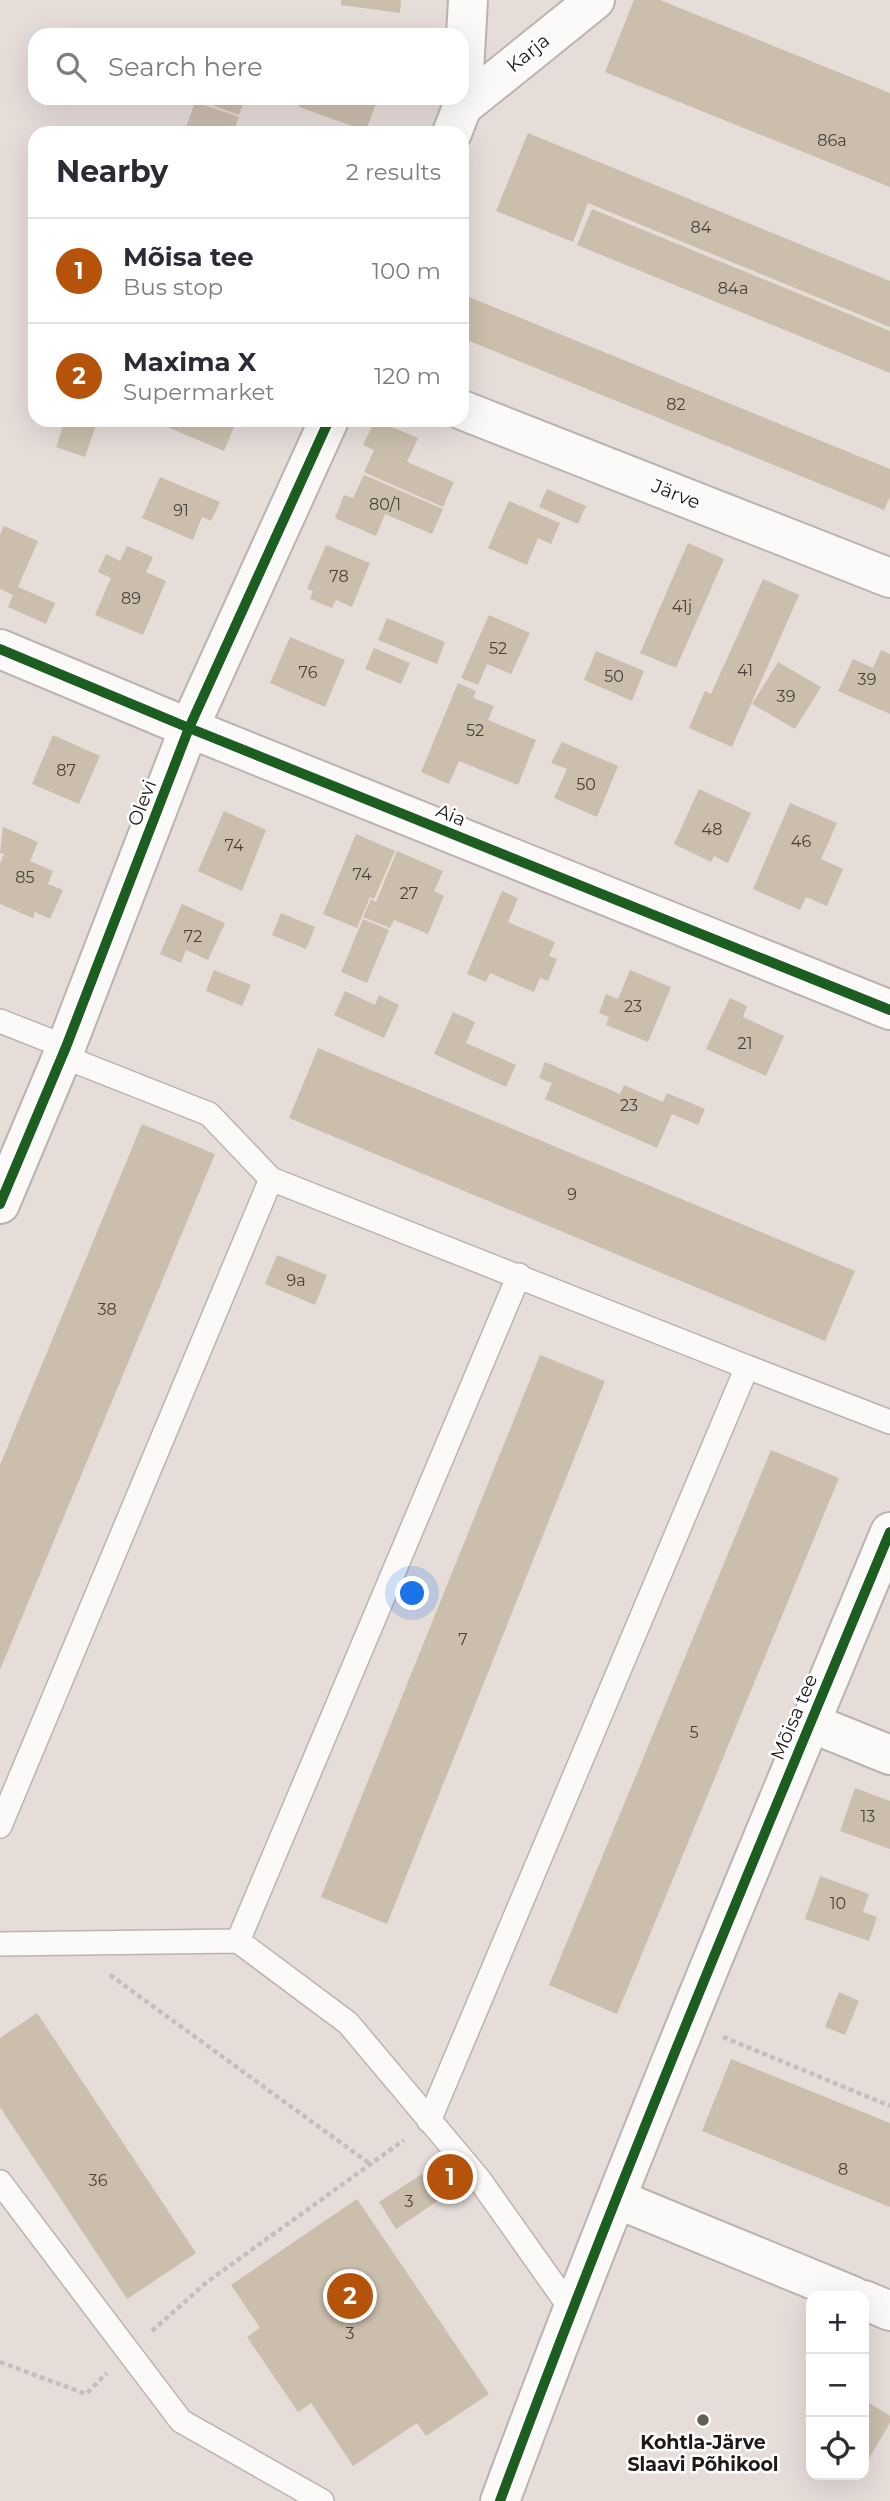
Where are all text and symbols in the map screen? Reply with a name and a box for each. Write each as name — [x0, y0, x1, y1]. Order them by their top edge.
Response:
search box — [28, 28, 469, 105]
street label: Karja — [502, 29, 554, 77]
icon: search — [52, 48, 90, 86]
text: Search here — [108, 51, 263, 83]
house number: 86a — [817, 131, 847, 150]
text: Nearby — [56, 153, 168, 190]
text: 2 results — [346, 158, 441, 186]
house number: 84 — [691, 218, 712, 237]
text: Mõisa tee — [123, 241, 254, 273]
text: 1 — [74, 257, 84, 285]
text: 100 m — [372, 257, 441, 285]
text: Bus stop — [123, 273, 223, 301]
house number: 84a — [718, 279, 748, 298]
text: Maxima X — [123, 346, 256, 378]
text: 2 — [72, 362, 86, 390]
text: 120 m — [374, 362, 441, 390]
text: Supermarket — [123, 378, 275, 406]
house number: 82 — [666, 395, 686, 414]
street label: Järve — [648, 474, 704, 514]
house number: 80/1 — [369, 495, 401, 514]
house number: 91 — [173, 501, 189, 520]
house number: 78 — [329, 567, 349, 586]
house number: 89 — [121, 589, 141, 608]
house number: 41j — [672, 597, 692, 616]
house number: 52 — [489, 639, 507, 658]
house number: 41 — [737, 661, 753, 680]
house number: 76 — [299, 663, 318, 682]
house number: 50 — [604, 667, 624, 686]
house number: 39 — [858, 670, 876, 689]
house number: 39 — [777, 687, 795, 706]
house number: 52 — [466, 721, 484, 740]
house number: 87 — [56, 761, 76, 780]
house number: 50 — [576, 775, 596, 794]
street label: Olevi — [123, 777, 161, 829]
street label: Aia — [433, 799, 469, 831]
house number: 48 — [702, 820, 722, 839]
house number: 46 — [791, 832, 811, 851]
house number: 74 — [225, 836, 244, 855]
house number: 74 — [353, 865, 372, 884]
house number: 85 — [15, 868, 35, 887]
house number: 27 — [400, 884, 418, 903]
house number: 72 — [184, 927, 202, 946]
house number: 23 — [624, 997, 642, 1016]
house number: 21 — [738, 1034, 752, 1053]
house number: 23 — [620, 1096, 638, 1115]
house number: 9 — [567, 1185, 577, 1204]
house number: 9a — [286, 1271, 306, 1290]
house number: 38 — [97, 1300, 117, 1319]
your location — [395, 1576, 429, 1610]
house number: 7 — [458, 1630, 468, 1649]
street label: Mõisa tee — [766, 1671, 822, 1763]
house number: 5 — [689, 1723, 699, 1742]
house number: 13 — [861, 1807, 875, 1826]
house number: 10 — [830, 1894, 846, 1913]
pin: 1 — [427, 2151, 473, 2203]
house number: 8 — [838, 2160, 848, 2179]
house number: 36 — [89, 2171, 108, 2190]
house number: 3 — [404, 2192, 414, 2211]
pin: 2 — [327, 2270, 373, 2322]
map controls — [806, 2291, 869, 2480]
button: + — [806, 2291, 869, 2354]
house number: 3 — [345, 2324, 355, 2343]
button: − — [806, 2354, 869, 2417]
marker: Kohtla-Järve Slaavi Põhikool — [695, 2412, 711, 2428]
button: locate — [806, 2417, 869, 2480]
place label: Kohtla-Järve Slaavi Põhikool — [627, 2431, 779, 2476]

